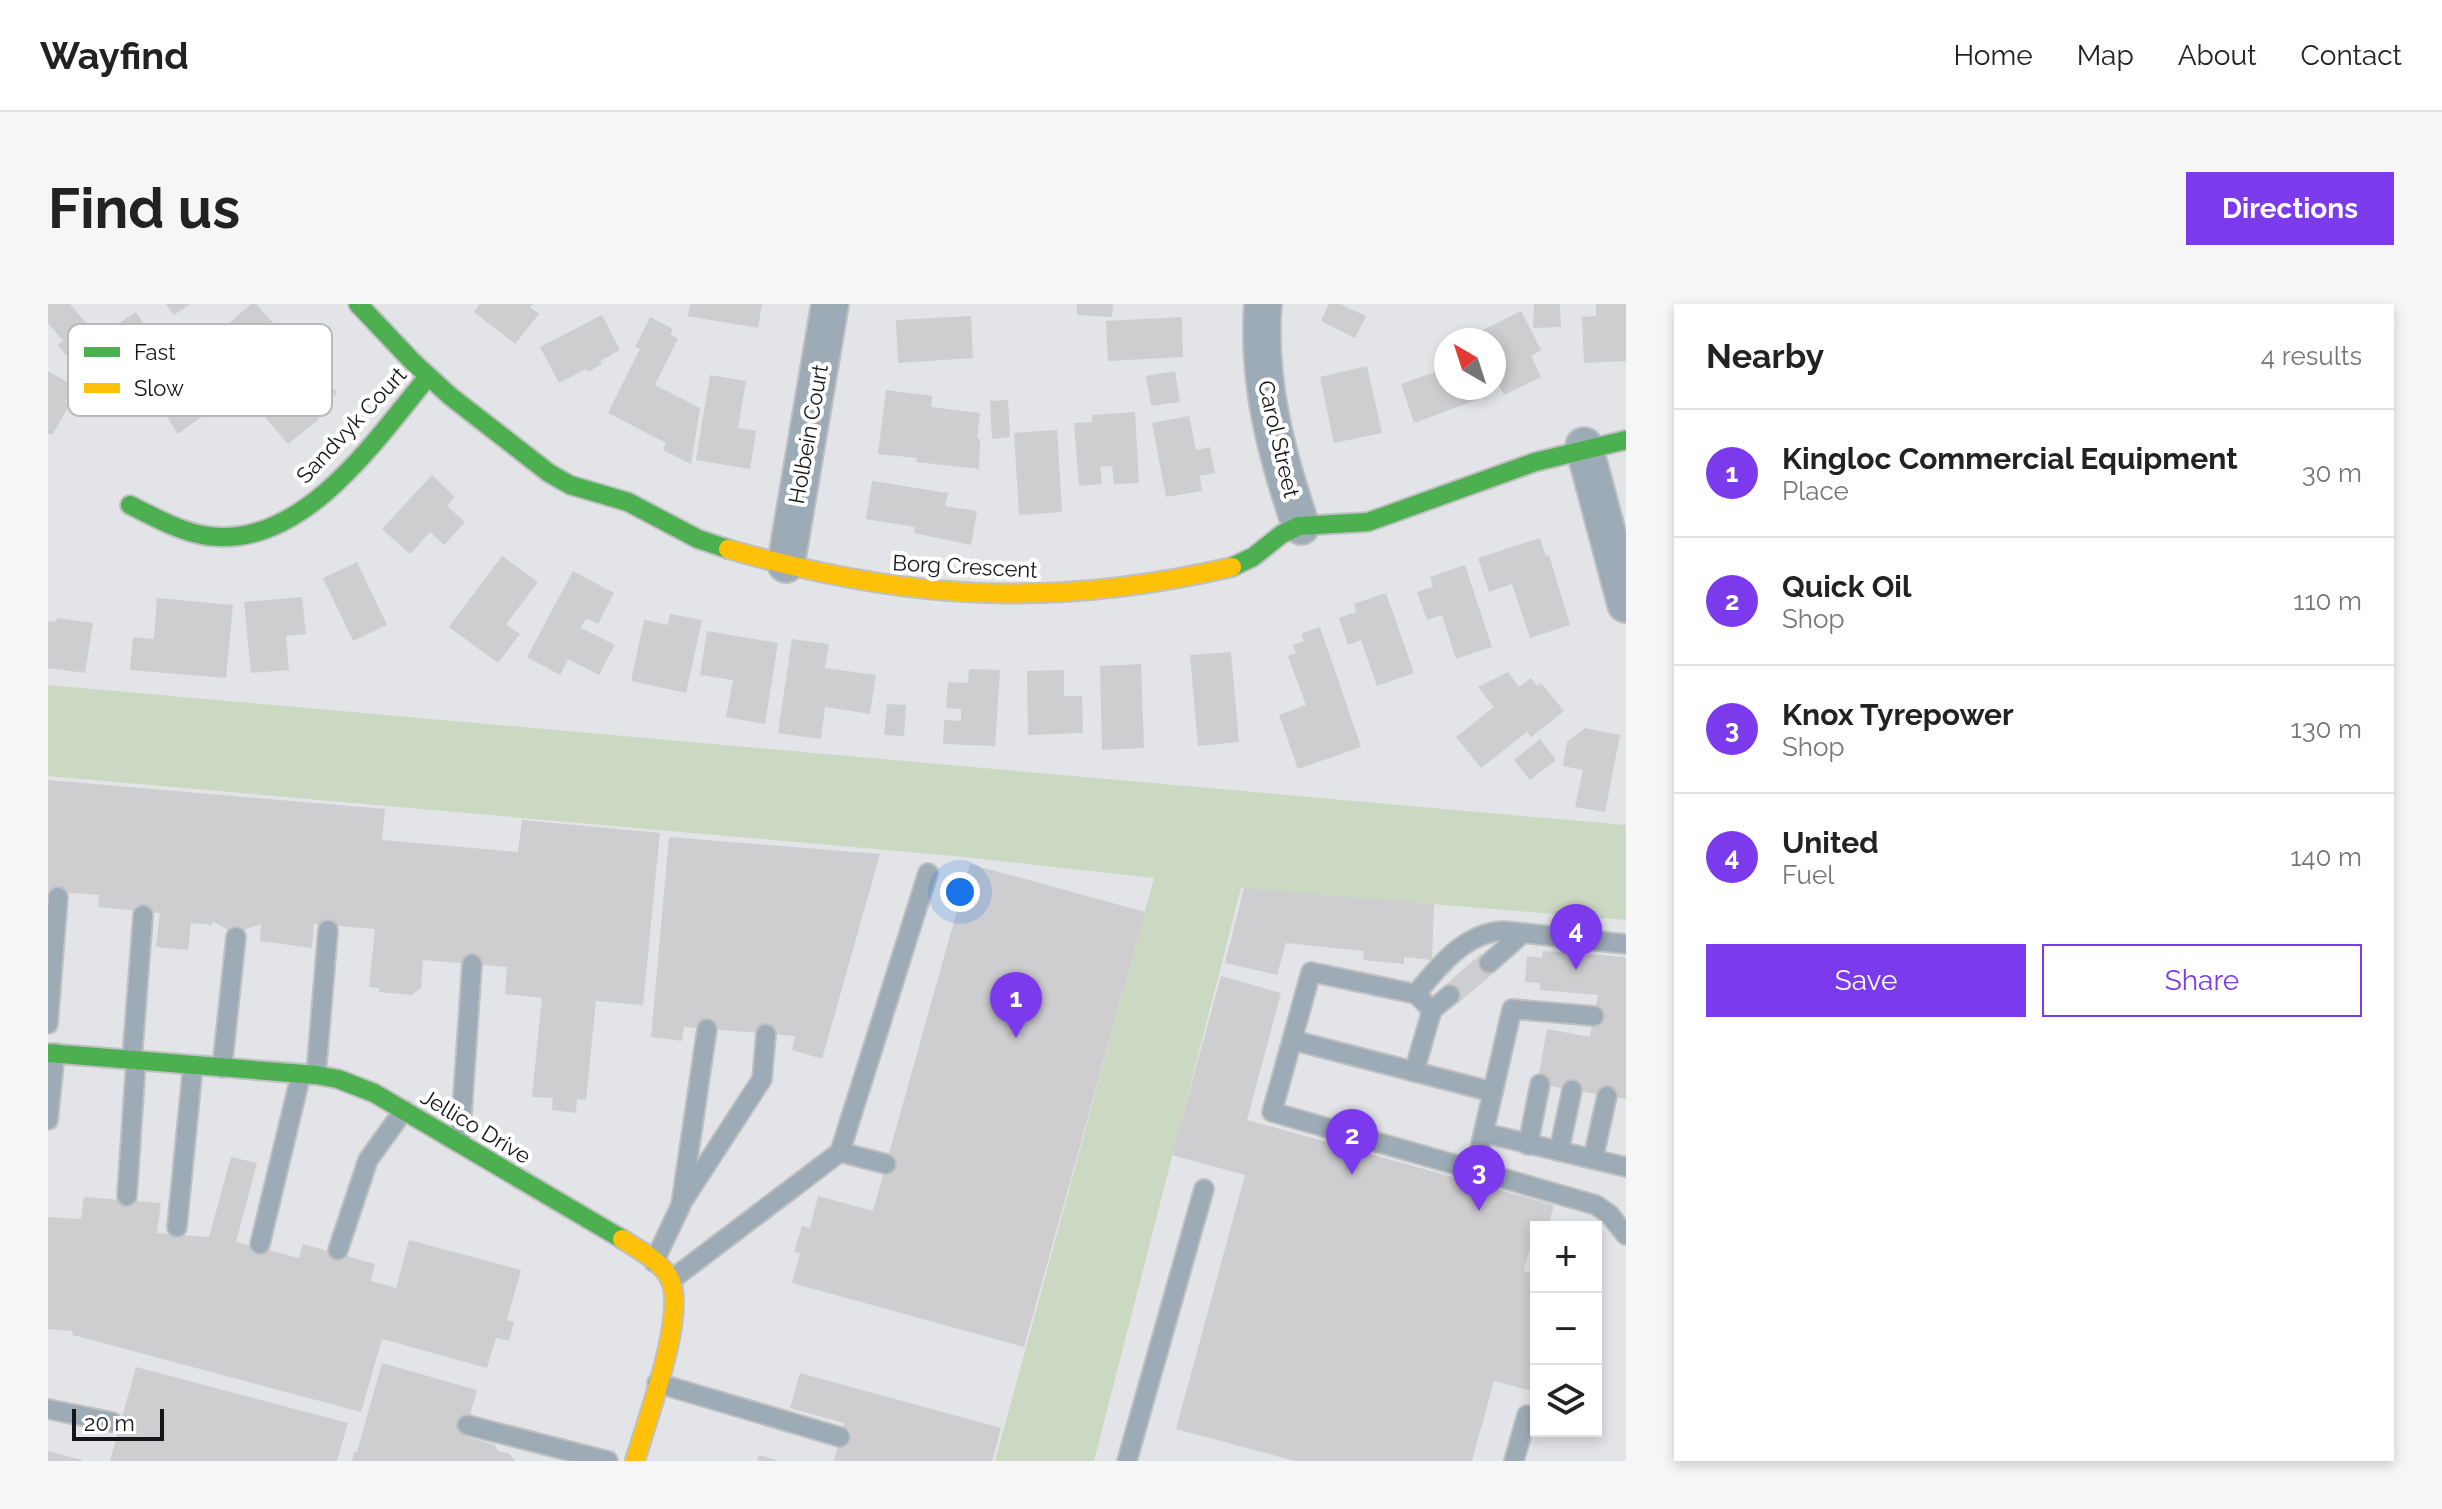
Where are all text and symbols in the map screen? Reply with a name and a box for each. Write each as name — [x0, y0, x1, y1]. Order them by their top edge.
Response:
text: Wayfind — [40, 33, 189, 78]
text: Home — [1953, 39, 2033, 72]
text: Map — [2077, 39, 2134, 72]
text: About — [2178, 39, 2257, 72]
text: Contact — [2301, 39, 2402, 72]
button: Directions — [2186, 172, 2394, 245]
text: Find us — [48, 175, 240, 241]
legend — [68, 324, 332, 416]
north arrow — [1434, 328, 1506, 400]
text: Nearby — [1706, 336, 1824, 376]
text: Fast — [134, 339, 176, 365]
text: 4 results — [2261, 341, 2362, 371]
street label: Sandvyk Court — [291, 361, 412, 488]
street label: Holbein Court — [783, 362, 833, 506]
text: Slow — [134, 375, 184, 401]
street label: Carol Street — [1253, 378, 1305, 501]
text: Kingloc Commercial Equipment — [1782, 441, 2238, 476]
text: 1 — [1726, 458, 1738, 488]
text: 30 m — [2302, 458, 2362, 488]
text: Place — [1782, 476, 1849, 506]
street label: Borg Crescent — [892, 549, 1039, 583]
text: Quick Oil — [1782, 569, 1911, 604]
text: 2 — [1725, 586, 1739, 616]
text: 110 m — [2293, 586, 2362, 616]
text: Shop — [1782, 604, 1844, 634]
text: Knox Tyrepower — [1782, 697, 2014, 732]
text: 3 — [1725, 714, 1739, 744]
text: 130 m — [2291, 714, 2362, 744]
text: Shop — [1782, 732, 1844, 762]
text: United — [1782, 825, 1879, 860]
text: 4 — [1725, 842, 1739, 872]
text: 140 m — [2290, 842, 2362, 872]
text: Fuel — [1782, 860, 1834, 890]
your location — [940, 872, 980, 912]
pin: 4 — [1550, 904, 1602, 970]
button: Save — [1706, 944, 2026, 1017]
button: Share — [2042, 944, 2362, 1017]
pin: 1 — [990, 972, 1042, 1038]
street label: Jellico Drive — [416, 1083, 536, 1169]
pin: 2 — [1326, 1109, 1378, 1175]
pin: 3 — [1453, 1145, 1505, 1211]
map controls — [1530, 1221, 1602, 1437]
button: + — [1530, 1221, 1602, 1293]
button: − — [1530, 1293, 1602, 1365]
button: layers — [1530, 1365, 1602, 1437]
scale bar — [72, 1405, 164, 1441]
text: 20 m — [84, 1410, 135, 1436]

